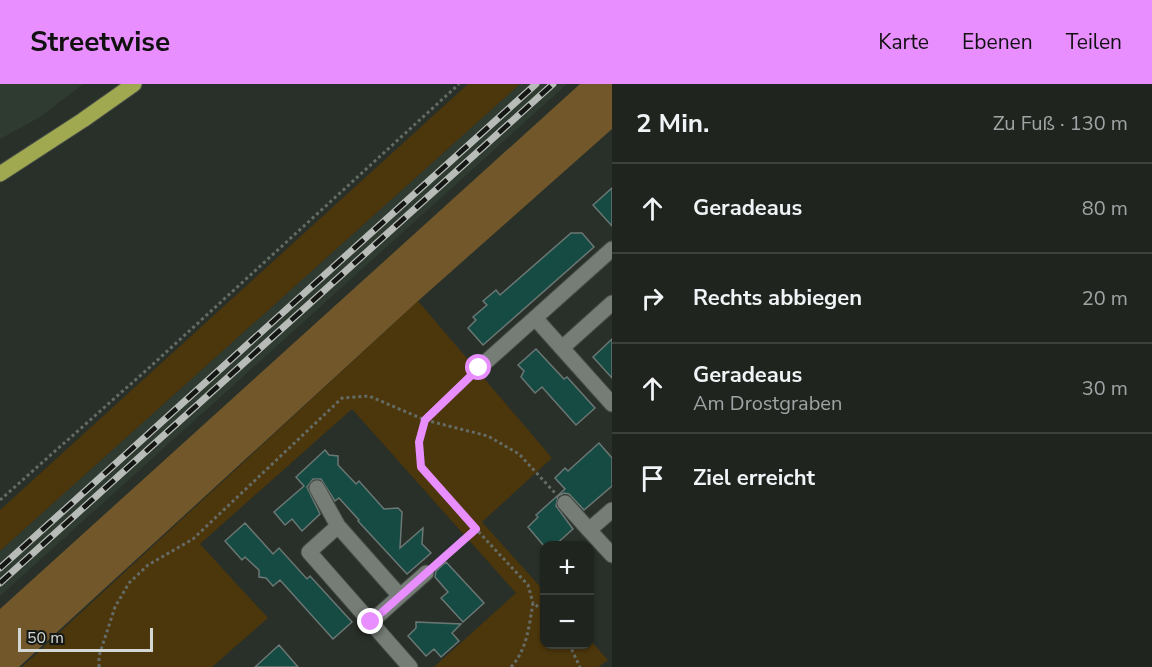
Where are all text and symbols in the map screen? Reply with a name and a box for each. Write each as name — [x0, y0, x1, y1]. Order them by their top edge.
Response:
text: Streetwise — [30, 23, 170, 61]
text: Karte — [878, 28, 929, 56]
text: Ebenen — [962, 28, 1033, 56]
text: Teilen — [1066, 28, 1122, 56]
text: 2 Min. — [636, 106, 709, 141]
text: Zu Fuß · 130 m — [993, 110, 1128, 137]
icon: ahead — [636, 192, 669, 225]
text: Geradeaus — [693, 193, 802, 223]
text: 80 m — [1082, 195, 1128, 222]
icon: right — [636, 282, 669, 315]
text: Rechts abbiegen — [693, 283, 862, 313]
text: 20 m — [1082, 285, 1128, 312]
route start — [465, 354, 491, 380]
text: Geradeaus — [693, 360, 802, 390]
icon: ahead — [636, 372, 669, 405]
text: 30 m — [1082, 375, 1128, 402]
text: Am Drostgraben — [693, 390, 842, 417]
icon: arrive — [636, 462, 669, 495]
text: Ziel erreicht — [693, 463, 815, 493]
map controls — [540, 541, 594, 649]
button: + — [540, 541, 594, 595]
button: − — [540, 595, 594, 649]
route end — [357, 608, 383, 634]
scale bar — [18, 625, 153, 652]
text: 50 m — [27, 627, 64, 649]

